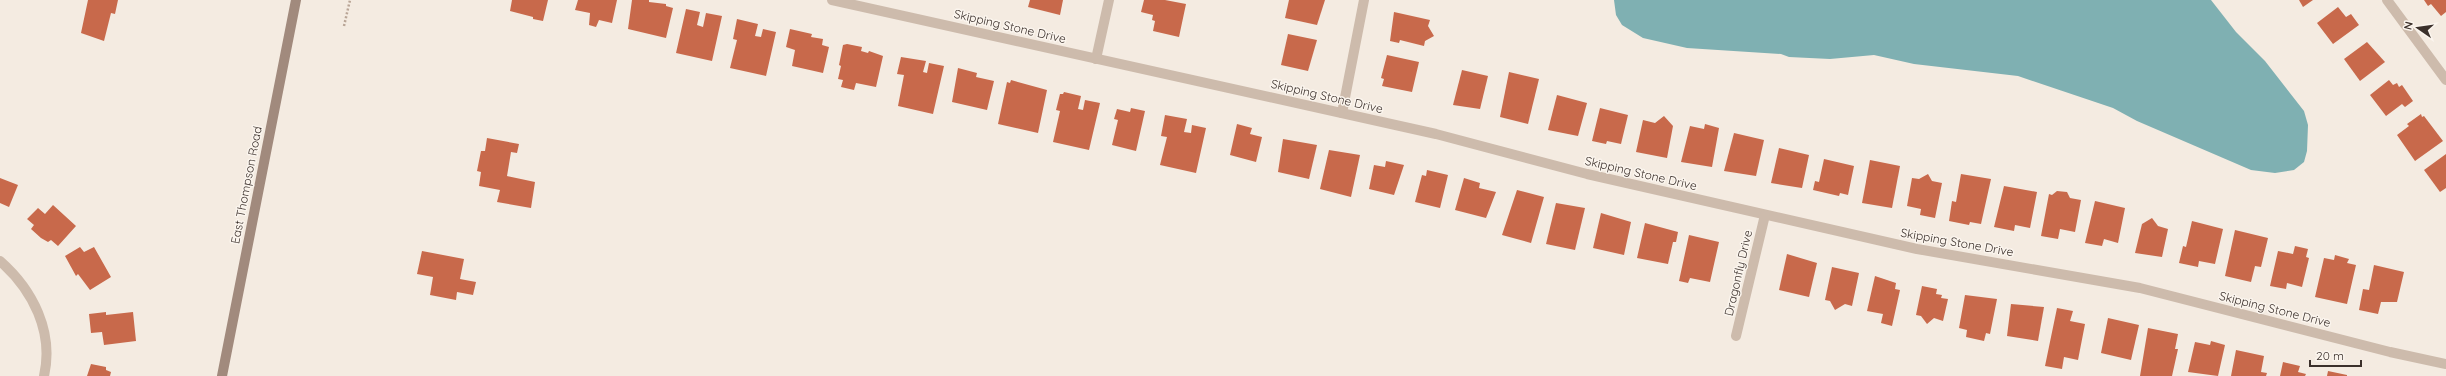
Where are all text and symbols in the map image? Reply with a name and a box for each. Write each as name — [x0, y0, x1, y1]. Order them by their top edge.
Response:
street label: Skipping Stone Drive — [953, 6, 1068, 46]
north arrow — [2398, 8, 2438, 48]
text: N — [2401, 20, 2416, 31]
street label: Skipping Stone Drive — [1270, 76, 1385, 116]
street label: East Thompson Road — [227, 125, 265, 245]
street label: Skipping Stone Drive — [1584, 153, 1699, 193]
street label: Skipping Stone Drive — [1899, 225, 2015, 259]
street label: Dragonfly Drive — [1721, 228, 1755, 317]
street label: Skipping Stone Drive — [2218, 288, 2333, 330]
scale bar — [2310, 342, 2361, 368]
text: 20 m — [2316, 348, 2344, 363]

